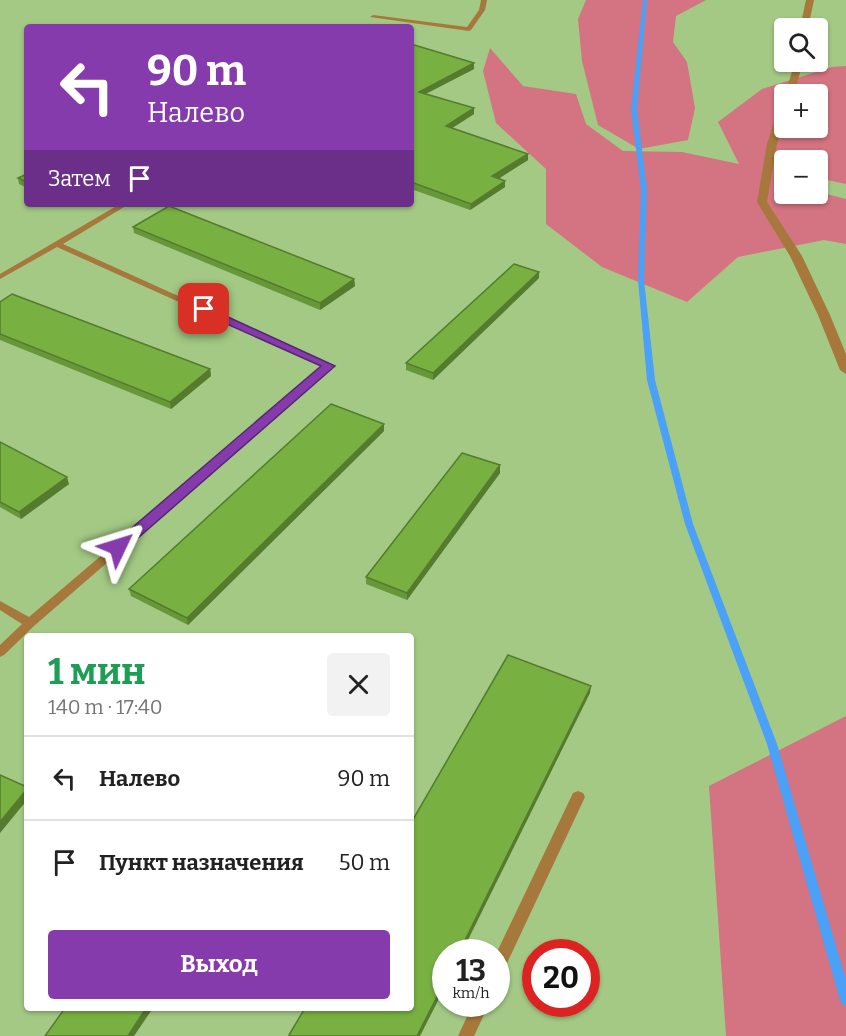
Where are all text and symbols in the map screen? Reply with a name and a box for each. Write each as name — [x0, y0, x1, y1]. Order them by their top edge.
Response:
map controls — [774, 18, 828, 204]
button: search — [774, 18, 828, 72]
text: 90 m — [147, 46, 246, 96]
icon: left — [48, 48, 126, 126]
button: + — [774, 84, 828, 138]
text: Налево — [147, 97, 245, 129]
button: − — [774, 150, 828, 204]
icon: arrive — [123, 162, 156, 195]
text: Затем — [48, 165, 111, 192]
pin — [178, 283, 229, 334]
icon: arrive — [187, 292, 220, 325]
position arrow — [86, 515, 150, 579]
text: 1 мин — [48, 650, 146, 694]
button: close — [327, 653, 390, 716]
text: 140 m · 17:40 — [48, 695, 163, 719]
icon: left — [48, 762, 81, 795]
text: Налево — [99, 765, 180, 792]
text: 90 m — [338, 765, 390, 792]
icon: arrive — [48, 846, 81, 879]
text: Пункт назначения — [99, 849, 304, 876]
text: 50 m — [339, 849, 390, 876]
button: Выход — [48, 930, 390, 999]
speed limit sign: 20 — [522, 939, 600, 1017]
text: 13 — [456, 953, 486, 989]
text: km/h — [452, 984, 490, 1002]

